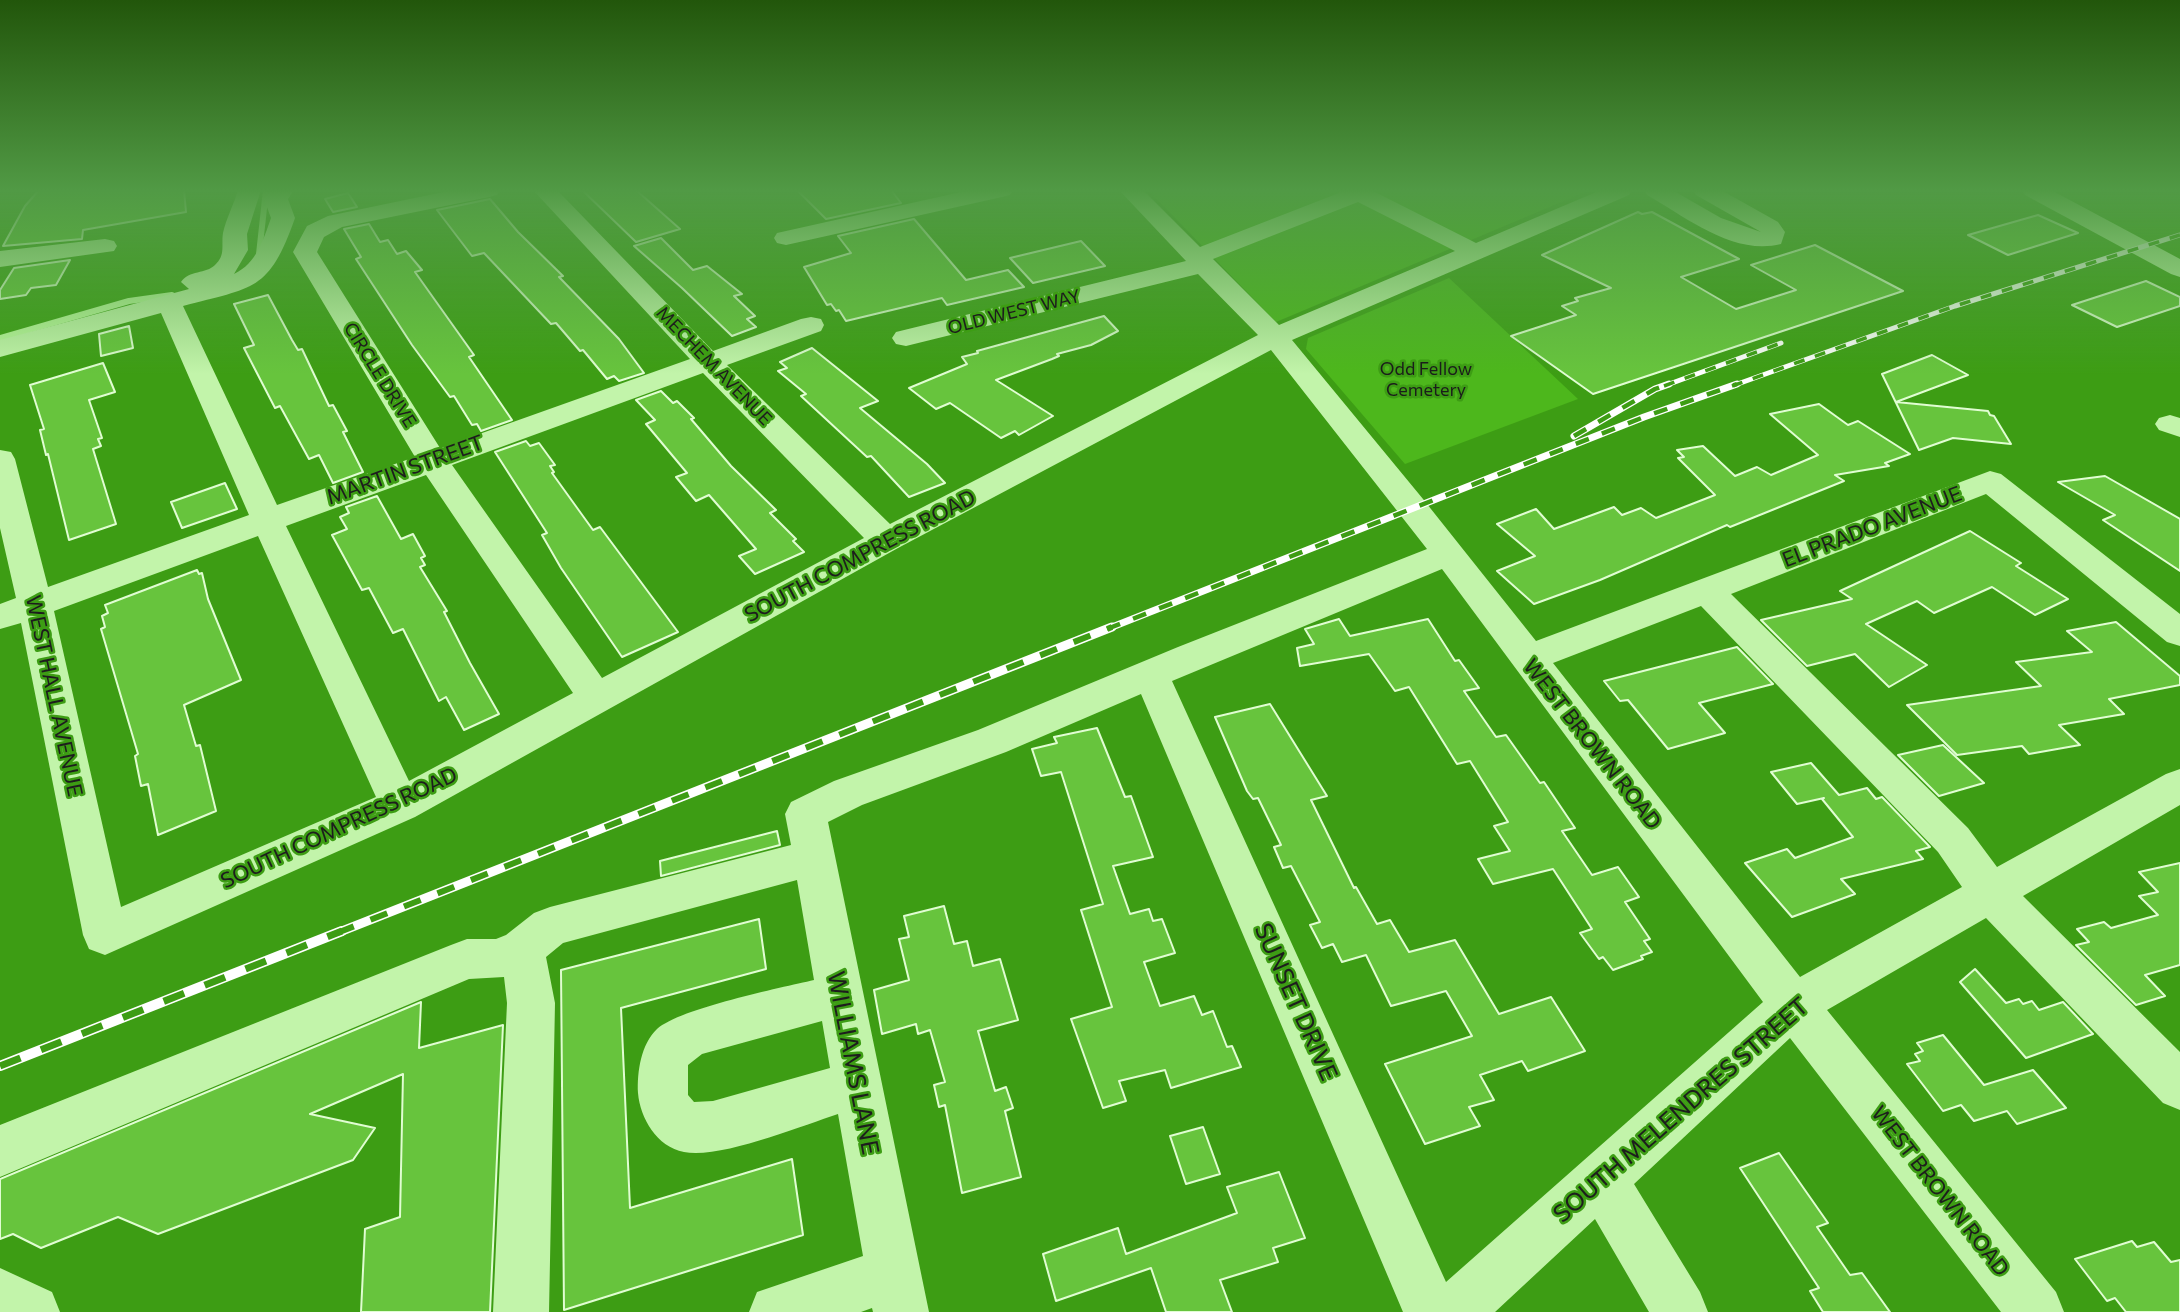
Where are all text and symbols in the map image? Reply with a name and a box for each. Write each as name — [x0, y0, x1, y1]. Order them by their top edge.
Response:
street label: OLD WEST WAY — [946, 285, 1082, 339]
street label: MECHEM AVENUE — [652, 302, 776, 430]
street label: CIRCLE DRIVE — [339, 319, 421, 431]
park label: Odd Fellow Cemetery — [1380, 358, 1472, 400]
street label: MARTIN STREET — [323, 430, 487, 510]
street label: EL PRADO AVENUE — [1779, 481, 1965, 573]
street label: SOUTH COMPRESS ROAD — [740, 484, 980, 628]
street label: WEST HALL AVENUE — [20, 593, 88, 799]
street label: WEST BROWN ROAD — [1518, 654, 1666, 834]
street label: SOUTH COMPRESS ROAD — [217, 762, 461, 894]
street label: SUNSET DRIVE — [1248, 919, 1344, 1085]
street label: WILLIAMS LANE — [821, 969, 885, 1157]
street label: SOUTH MELENDRES STREET — [1548, 991, 1814, 1229]
street label: WEST BROWN ROAD — [1866, 1101, 2014, 1281]

